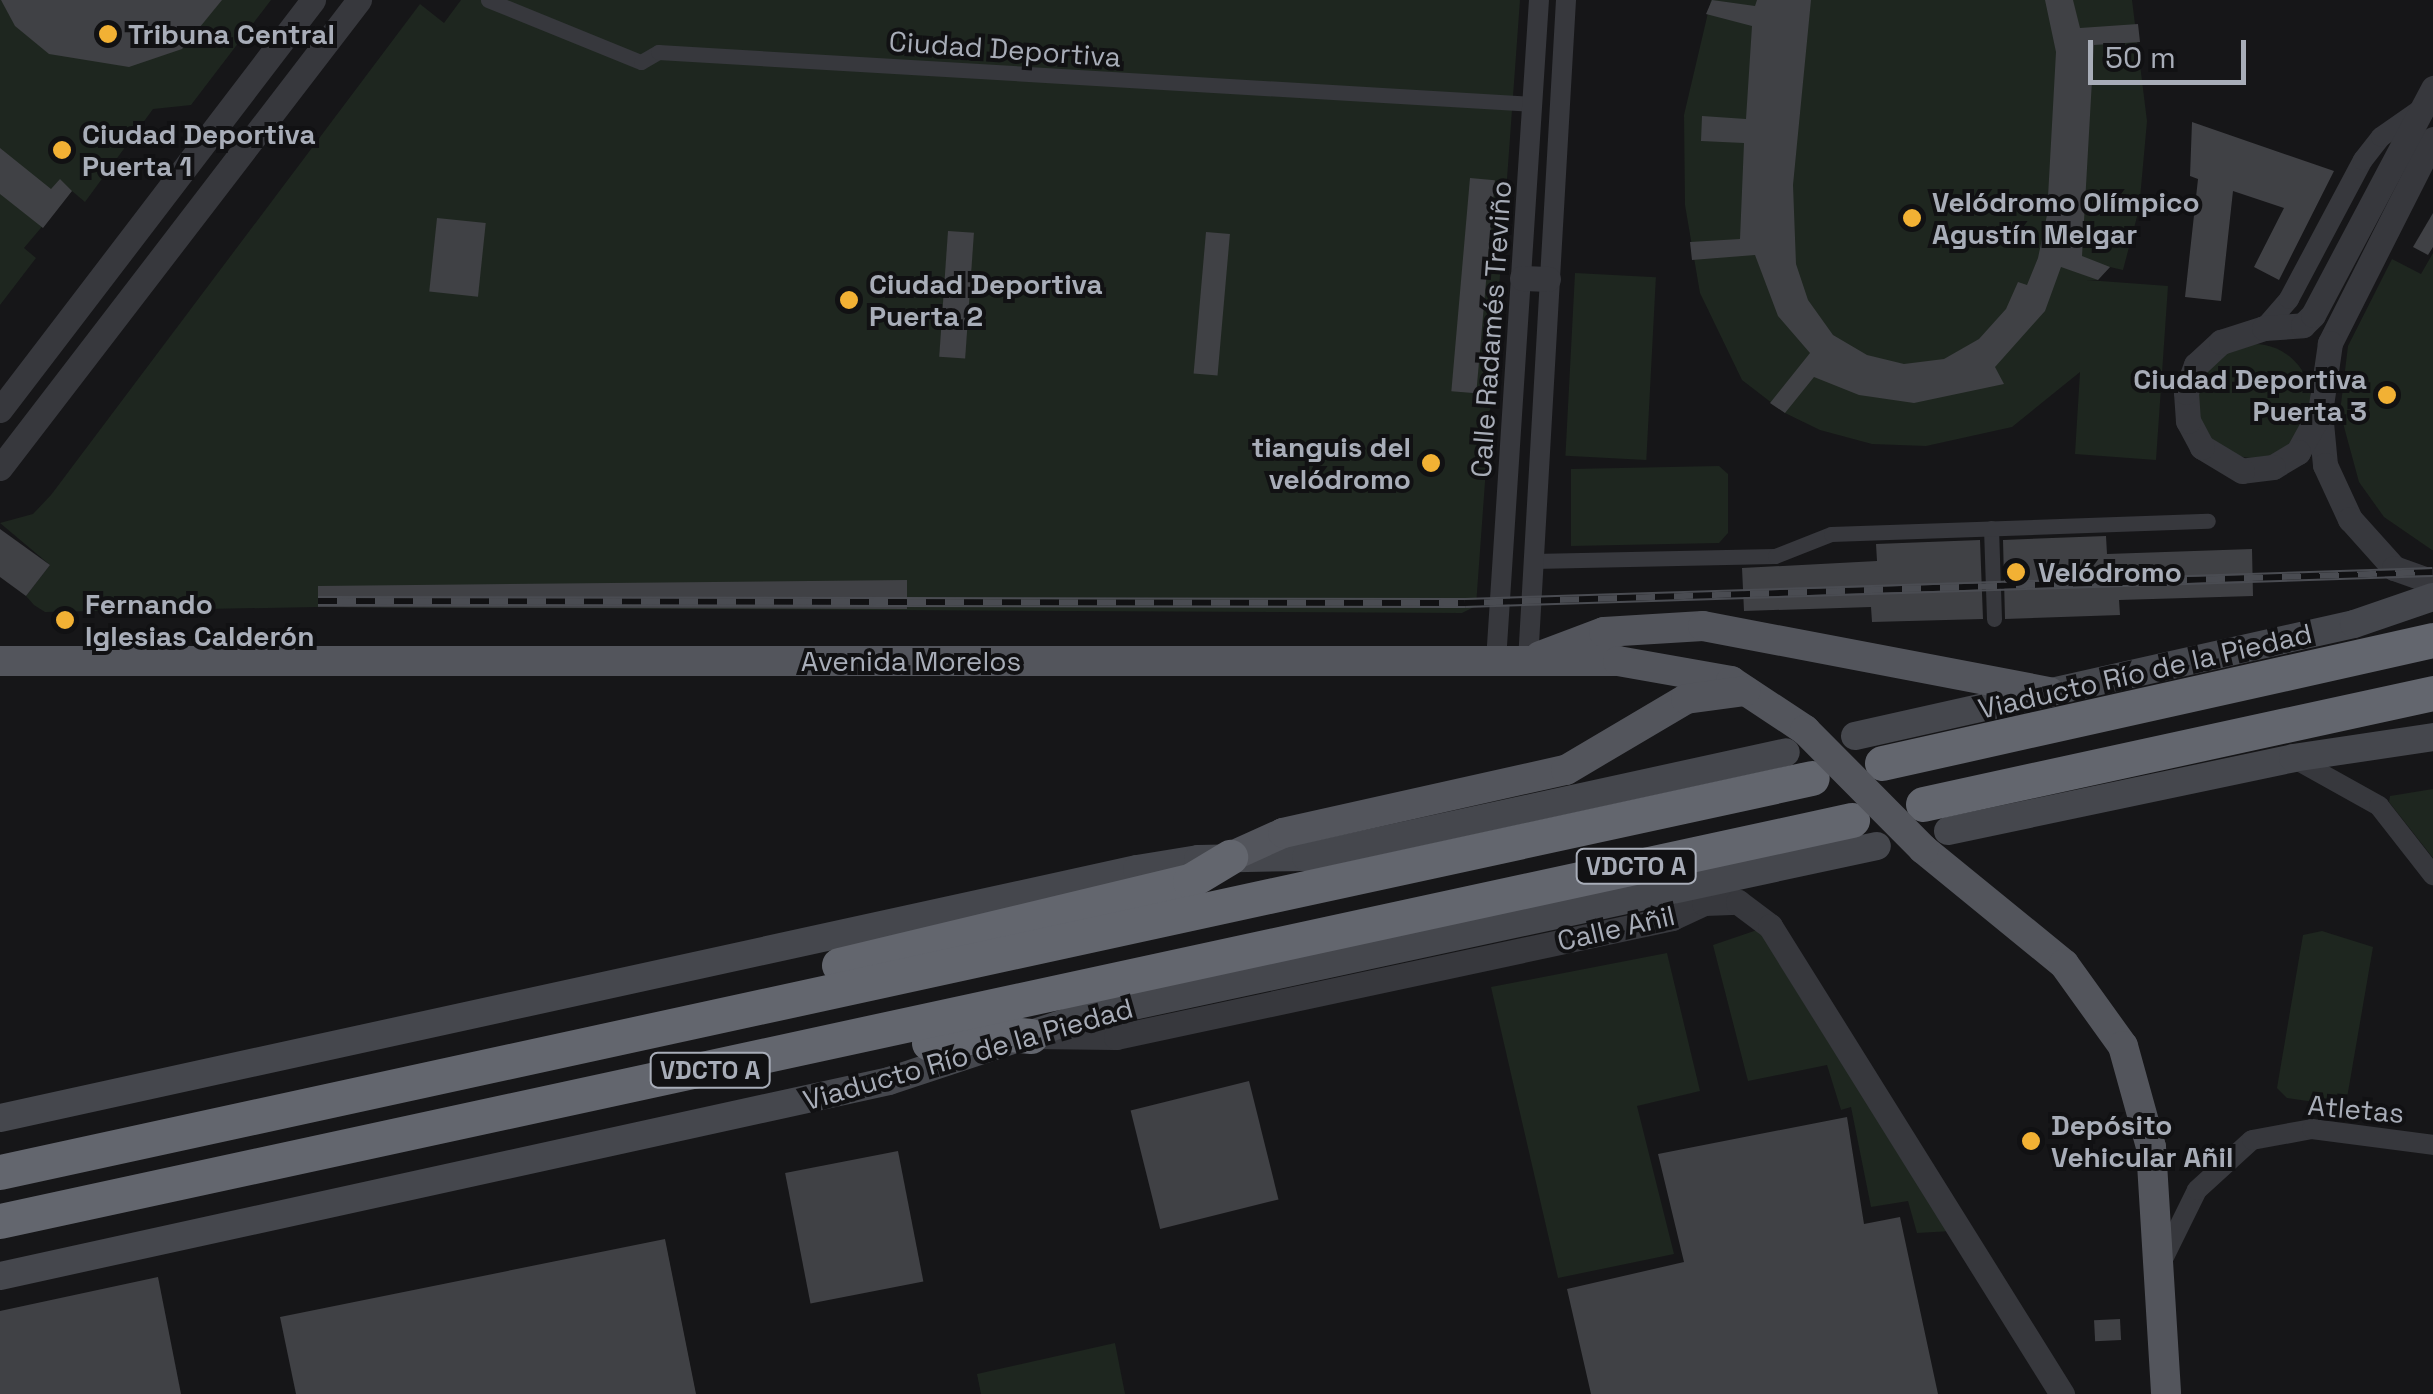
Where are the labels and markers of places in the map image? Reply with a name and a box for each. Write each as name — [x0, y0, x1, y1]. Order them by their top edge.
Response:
place label: Tribuna Central — [128, 17, 335, 51]
marker: Tribuna Central — [97, 23, 119, 45]
place label: Ciudad Deportiva Puerta 1 — [82, 117, 316, 183]
marker: Ciudad Deportiva Puerta 1 — [51, 139, 73, 161]
place label: Velódromo Olímpico Agustín Melgar — [1932, 185, 2200, 251]
marker: Velódromo Olímpico Agustín Melgar — [1901, 207, 1923, 229]
place label: Ciudad Deportiva Puerta 2 — [869, 267, 1103, 333]
marker: Ciudad Deportiva Puerta 2 — [838, 289, 860, 311]
place label: Ciudad Deportiva Puerta 3 — [2133, 362, 2367, 428]
marker: Ciudad Deportiva Puerta 3 — [2376, 384, 2398, 406]
place label: tianguis del velódromo — [1252, 430, 1411, 496]
marker: tianguis del velódromo — [1420, 452, 1442, 474]
place label: Velódromo — [2038, 555, 2182, 589]
marker: Velódromo — [2003, 559, 2029, 585]
place label: Fernando Iglesias Calderón — [85, 587, 314, 653]
marker: Fernando Iglesias Calderón — [54, 609, 76, 631]
place label: Depósito Vehicular Añil — [2051, 1108, 2234, 1174]
marker: Depósito Vehicular Añil — [2020, 1130, 2042, 1152]

